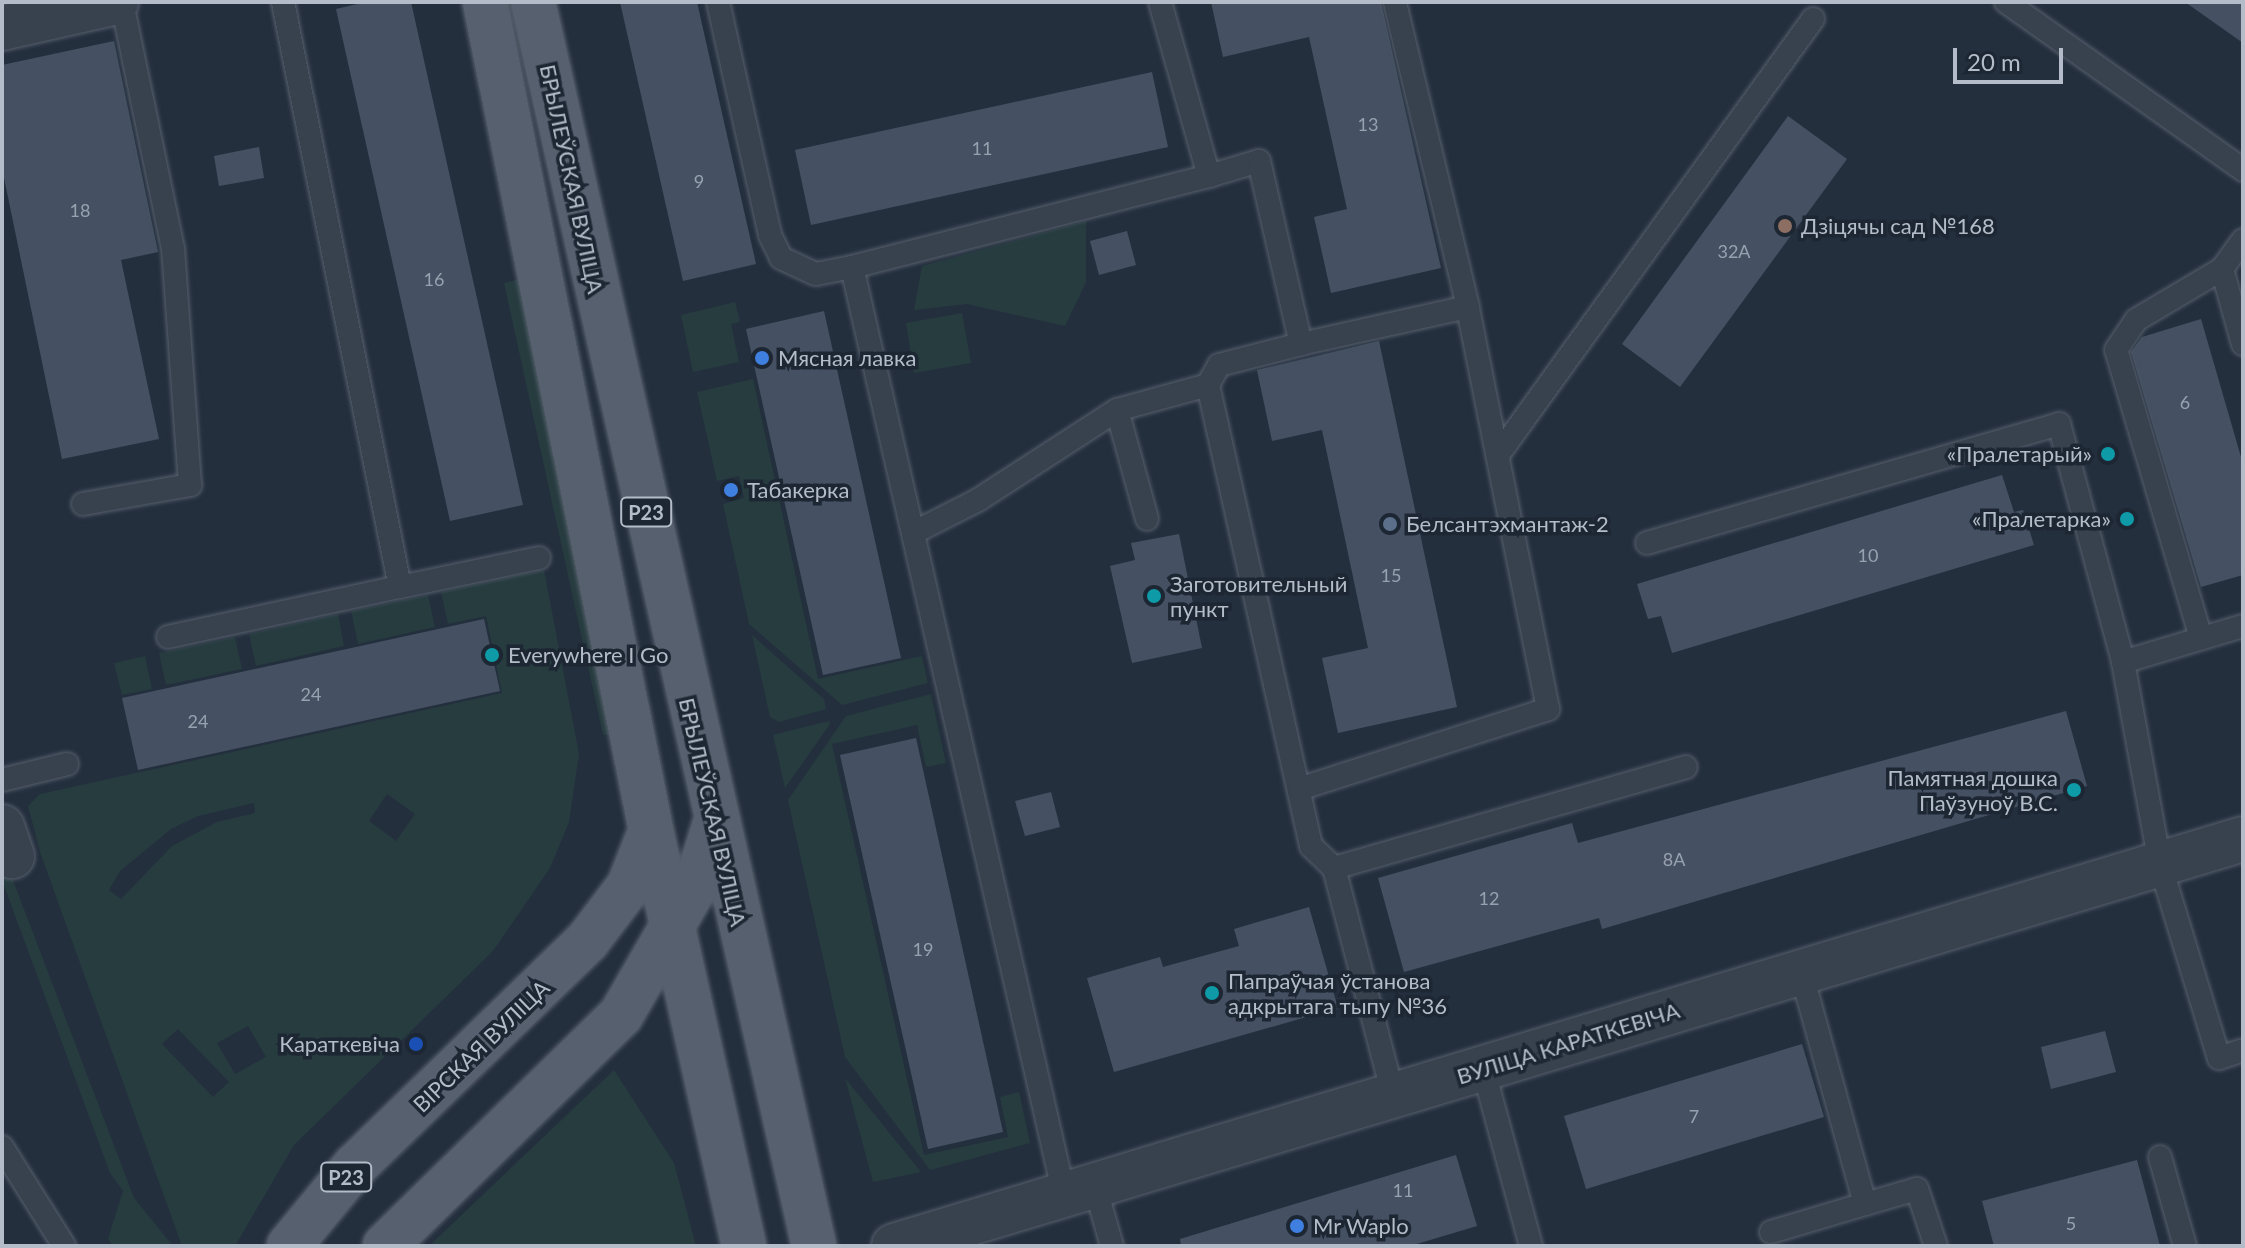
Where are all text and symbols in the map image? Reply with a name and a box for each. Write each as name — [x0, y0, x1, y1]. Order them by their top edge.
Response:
scale bar — [1957, 32, 2067, 82]
text: 20 m — [1967, 47, 2021, 76]
street label: БРЫЛЕЎСКАЯ ВУЛІЦА — [535, 62, 609, 296]
house number: 13 — [1358, 113, 1378, 135]
house number: 11 — [972, 137, 992, 159]
house number: 9 — [694, 170, 704, 192]
house number: 18 — [70, 199, 90, 221]
place label: Дзіцячы сад №168 — [1801, 213, 1995, 239]
marker: Дзіцячы сад №168 — [1776, 217, 1794, 235]
house number: 32А — [1717, 240, 1751, 262]
house number: 16 — [424, 268, 444, 290]
place label: Мясная лавка — [778, 345, 916, 371]
marker: Мясная лавка — [753, 349, 771, 367]
house number: 6 — [2180, 391, 2190, 413]
place label: «Пралетарый» — [1947, 441, 2092, 467]
marker: «Пралетарый» — [2099, 445, 2117, 463]
place label: Табакерка — [747, 477, 849, 503]
marker: Табакерка — [722, 481, 740, 499]
road number: Р23 — [620, 496, 672, 528]
place label: «Пралетарка» — [1972, 506, 2111, 532]
marker: «Пралетарка» — [2118, 510, 2136, 528]
place label: Белсантэхмантаж-2 — [1406, 511, 1609, 537]
marker: Белсантэхмантаж-2 — [1381, 515, 1399, 533]
house number: 10 — [1858, 544, 1878, 566]
house number: 15 — [1381, 564, 1401, 586]
place label: Заготовительный пункт — [1170, 570, 1347, 622]
marker: Заготовительный пункт — [1145, 587, 1163, 605]
place label: Everywhere I Go — [508, 642, 668, 668]
marker: Everywhere I Go — [483, 646, 501, 664]
house number: 24 — [301, 683, 321, 705]
street label: БРЫЛЕЎСКАЯ ВУЛІЦА — [674, 695, 752, 929]
house number: 24 — [188, 710, 208, 732]
place label: Памятная дошка Паўзуноў В.С. — [1888, 764, 2058, 816]
marker: Памятная дошка Паўзуноў В.С. — [2065, 781, 2083, 799]
house number: 8А — [1663, 848, 1685, 870]
house number: 12 — [1479, 887, 1499, 909]
house number: 19 — [913, 938, 933, 960]
place label: Папраўчая ўстанова адкрытага тыпу №36 — [1228, 967, 1447, 1018]
street label: ВІРСКАЯ ВУЛІЦА — [408, 974, 554, 1118]
marker: Папраўчая ўстанова адкрытага тыпу №36 — [1203, 984, 1221, 1002]
street label: ВУЛІЦА КАРАТКЕВІЧА — [1453, 997, 1683, 1089]
place label: Караткевіча — [279, 1031, 400, 1057]
marker: Караткевіча — [407, 1035, 425, 1053]
house number: 7 — [1689, 1105, 1699, 1127]
road number: Р23 — [320, 1161, 372, 1193]
house number: 11 — [1393, 1179, 1413, 1201]
house number: 5 — [2066, 1212, 2076, 1234]
place label: Mr Waplo — [1313, 1213, 1409, 1239]
marker: Mr Waplo — [1288, 1217, 1306, 1235]

